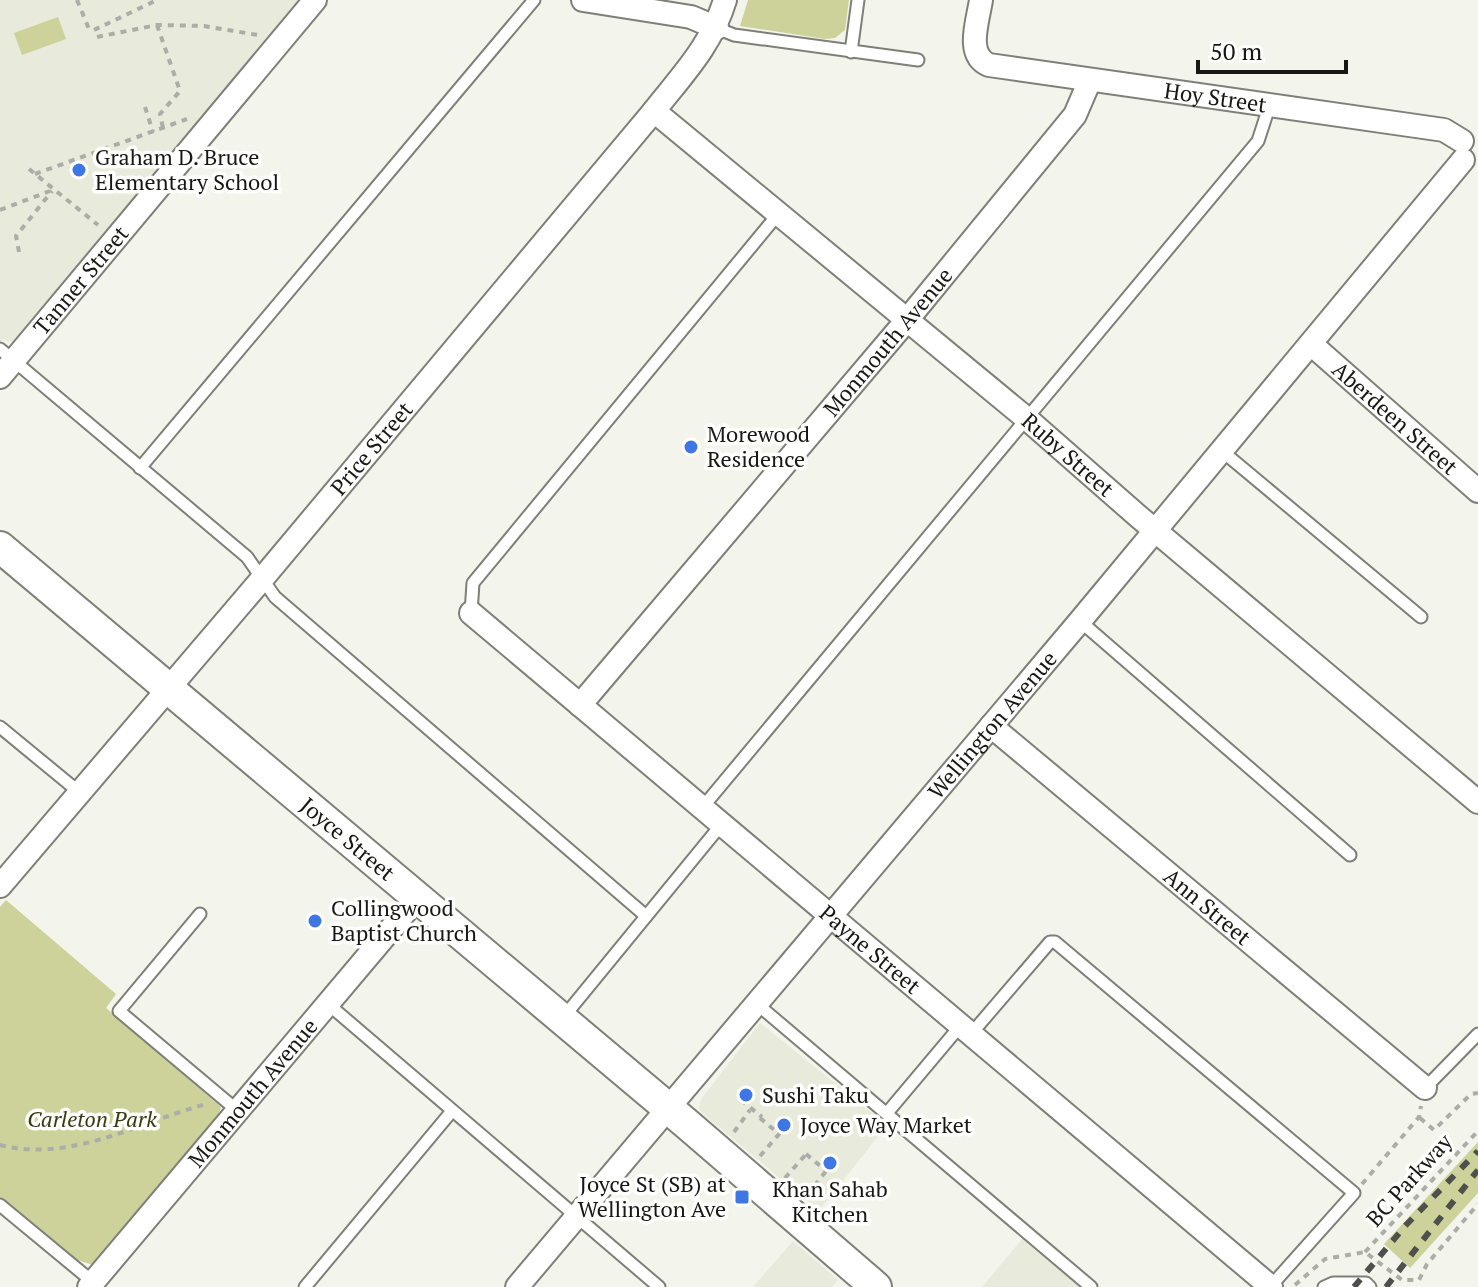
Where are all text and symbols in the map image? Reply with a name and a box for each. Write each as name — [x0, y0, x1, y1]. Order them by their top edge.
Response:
scale bar — [1198, 24, 1346, 74]
text: 50 m — [1210, 35, 1262, 67]
street label: Hoy Street — [1163, 75, 1269, 119]
place label: Graham D. Bruce Elementary School — [95, 142, 279, 196]
marker: Graham D. Bruce Elementary School — [70, 161, 88, 179]
street label: Tanner Street — [26, 219, 134, 341]
street label: Monmouth Avenue — [816, 261, 958, 422]
street label: Aberdeen Street — [1326, 355, 1464, 481]
street label: Price Street — [324, 395, 418, 501]
street label: Ruby Street — [1016, 406, 1120, 503]
place label: Morewood Residence — [707, 419, 810, 473]
marker: Morewood Residence — [682, 438, 700, 456]
street label: Wellington Avenue — [921, 645, 1063, 805]
street label: Joyce Street — [295, 790, 401, 887]
street label: Ann Street — [1158, 861, 1258, 951]
place label: Collingwood Baptist Church — [331, 893, 477, 947]
street label: Payne Street — [814, 898, 927, 1000]
marker: Collingwood Baptist Church — [306, 912, 324, 930]
street label: Monmouth Avenue — [181, 1012, 323, 1173]
place label: Sushi Taku — [762, 1080, 869, 1109]
marker: Sushi Taku — [737, 1086, 755, 1104]
park label: Carleton Park — [27, 1104, 157, 1133]
place label: Joyce Way Market — [800, 1110, 972, 1139]
marker: Joyce Way Market — [775, 1116, 793, 1134]
street label: BC Parkway — [1359, 1126, 1459, 1232]
marker: Khan Sahab Kitchen — [821, 1154, 839, 1172]
place label: Joyce St (SB) at Wellington Ave — [578, 1169, 726, 1223]
place label: Khan Sahab Kitchen — [772, 1174, 888, 1228]
marker: Joyce St (SB) at Wellington Ave — [733, 1188, 751, 1206]

